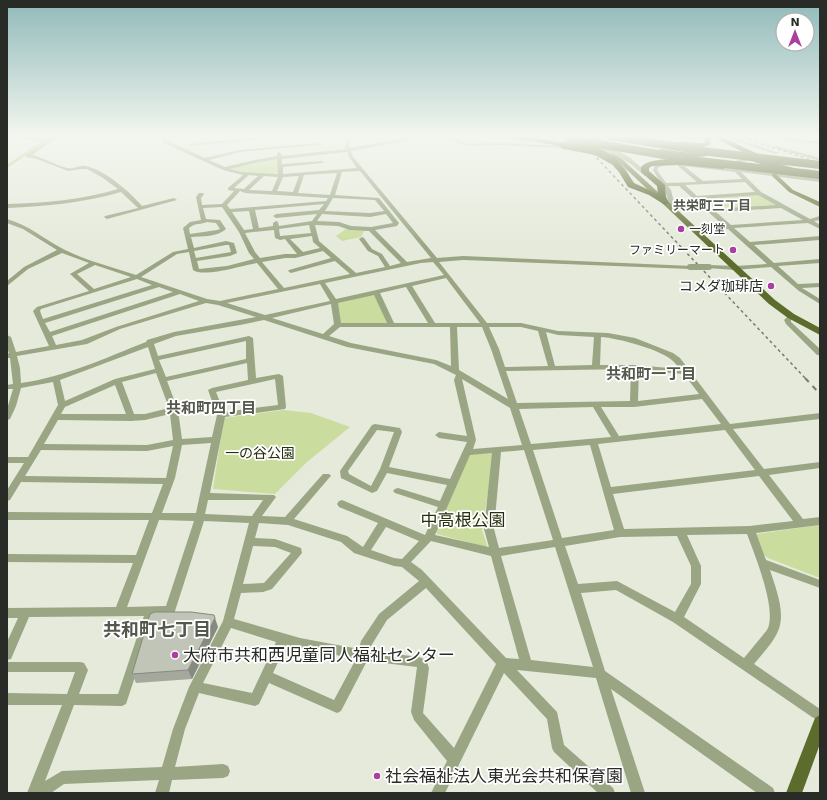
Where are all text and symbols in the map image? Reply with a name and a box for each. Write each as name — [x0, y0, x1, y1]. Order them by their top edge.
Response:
north arrow — [775, 12, 815, 52]
text: N — [790, 16, 800, 29]
district label: 共栄町三丁目 — [673, 198, 751, 213]
place label: 一刻堂 — [689, 222, 725, 236]
marker: 一刻堂 — [676, 224, 686, 234]
place label: ファミリーマート — [629, 243, 725, 257]
marker: ファミリーマート — [728, 245, 738, 255]
place label: コメダ珈琲店 — [679, 278, 763, 294]
marker: コメダ珈琲店 — [766, 281, 776, 291]
district label: 共和町一丁目 — [606, 365, 696, 383]
district label: 共和町四丁目 — [166, 399, 256, 417]
park label: 一の谷公園 — [225, 445, 295, 461]
park label: 中高根公園 — [421, 510, 506, 530]
district label: 共和町七丁目 — [103, 619, 211, 640]
place label: 大府市共和西児童同人福祉センター — [183, 645, 455, 665]
marker: 大府市共和西児童同人福祉センター — [170, 650, 180, 660]
place label: 社会福祉法人東光会共和保育園 — [385, 766, 623, 786]
marker: 社会福祉法人東光会共和保育園 — [372, 771, 382, 781]

